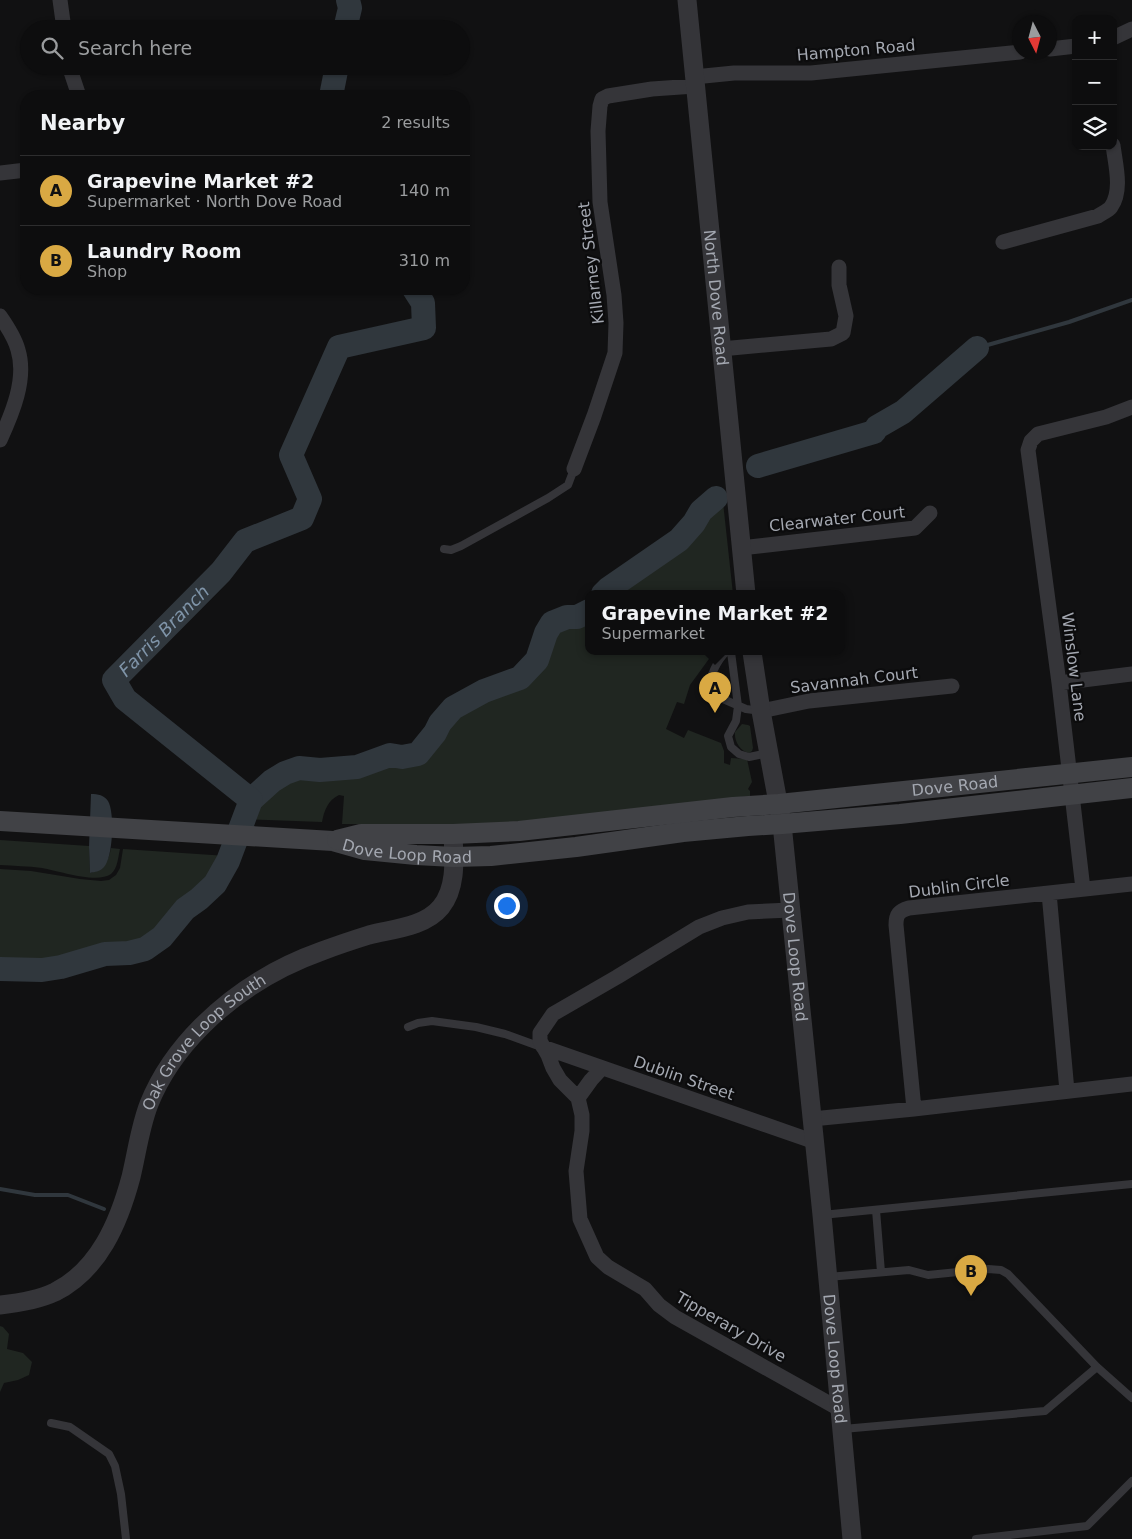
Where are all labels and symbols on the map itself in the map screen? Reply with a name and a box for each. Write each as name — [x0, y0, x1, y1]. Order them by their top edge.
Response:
north arrow — [1012, 15, 1057, 60]
street label: Hampton Road — [796, 35, 916, 65]
street label: Killarney Street — [574, 201, 608, 325]
street label: North Dove Road — [700, 229, 733, 366]
street label: Clearwater Court — [768, 502, 906, 536]
water label: Farris Branch — [114, 580, 213, 680]
street label: Winslow Lane — [1058, 612, 1090, 722]
street label: Savannah Court — [789, 663, 919, 697]
pin: A — [699, 672, 731, 713]
street label: Dove Road — [911, 772, 999, 800]
street label: Dove Loop Road — [340, 835, 472, 867]
street label: Dublin Circle — [907, 870, 1011, 902]
street label: Dove Loop Road — [779, 891, 812, 1022]
your location — [494, 893, 520, 919]
street label: Oak Grove Loop South — [138, 970, 269, 1113]
street label: Dublin Street — [631, 1052, 737, 1104]
pin: B — [955, 1255, 987, 1296]
street label: Tipperary Drive — [672, 1287, 789, 1366]
street label: Dove Loop Road — [820, 1293, 851, 1424]

